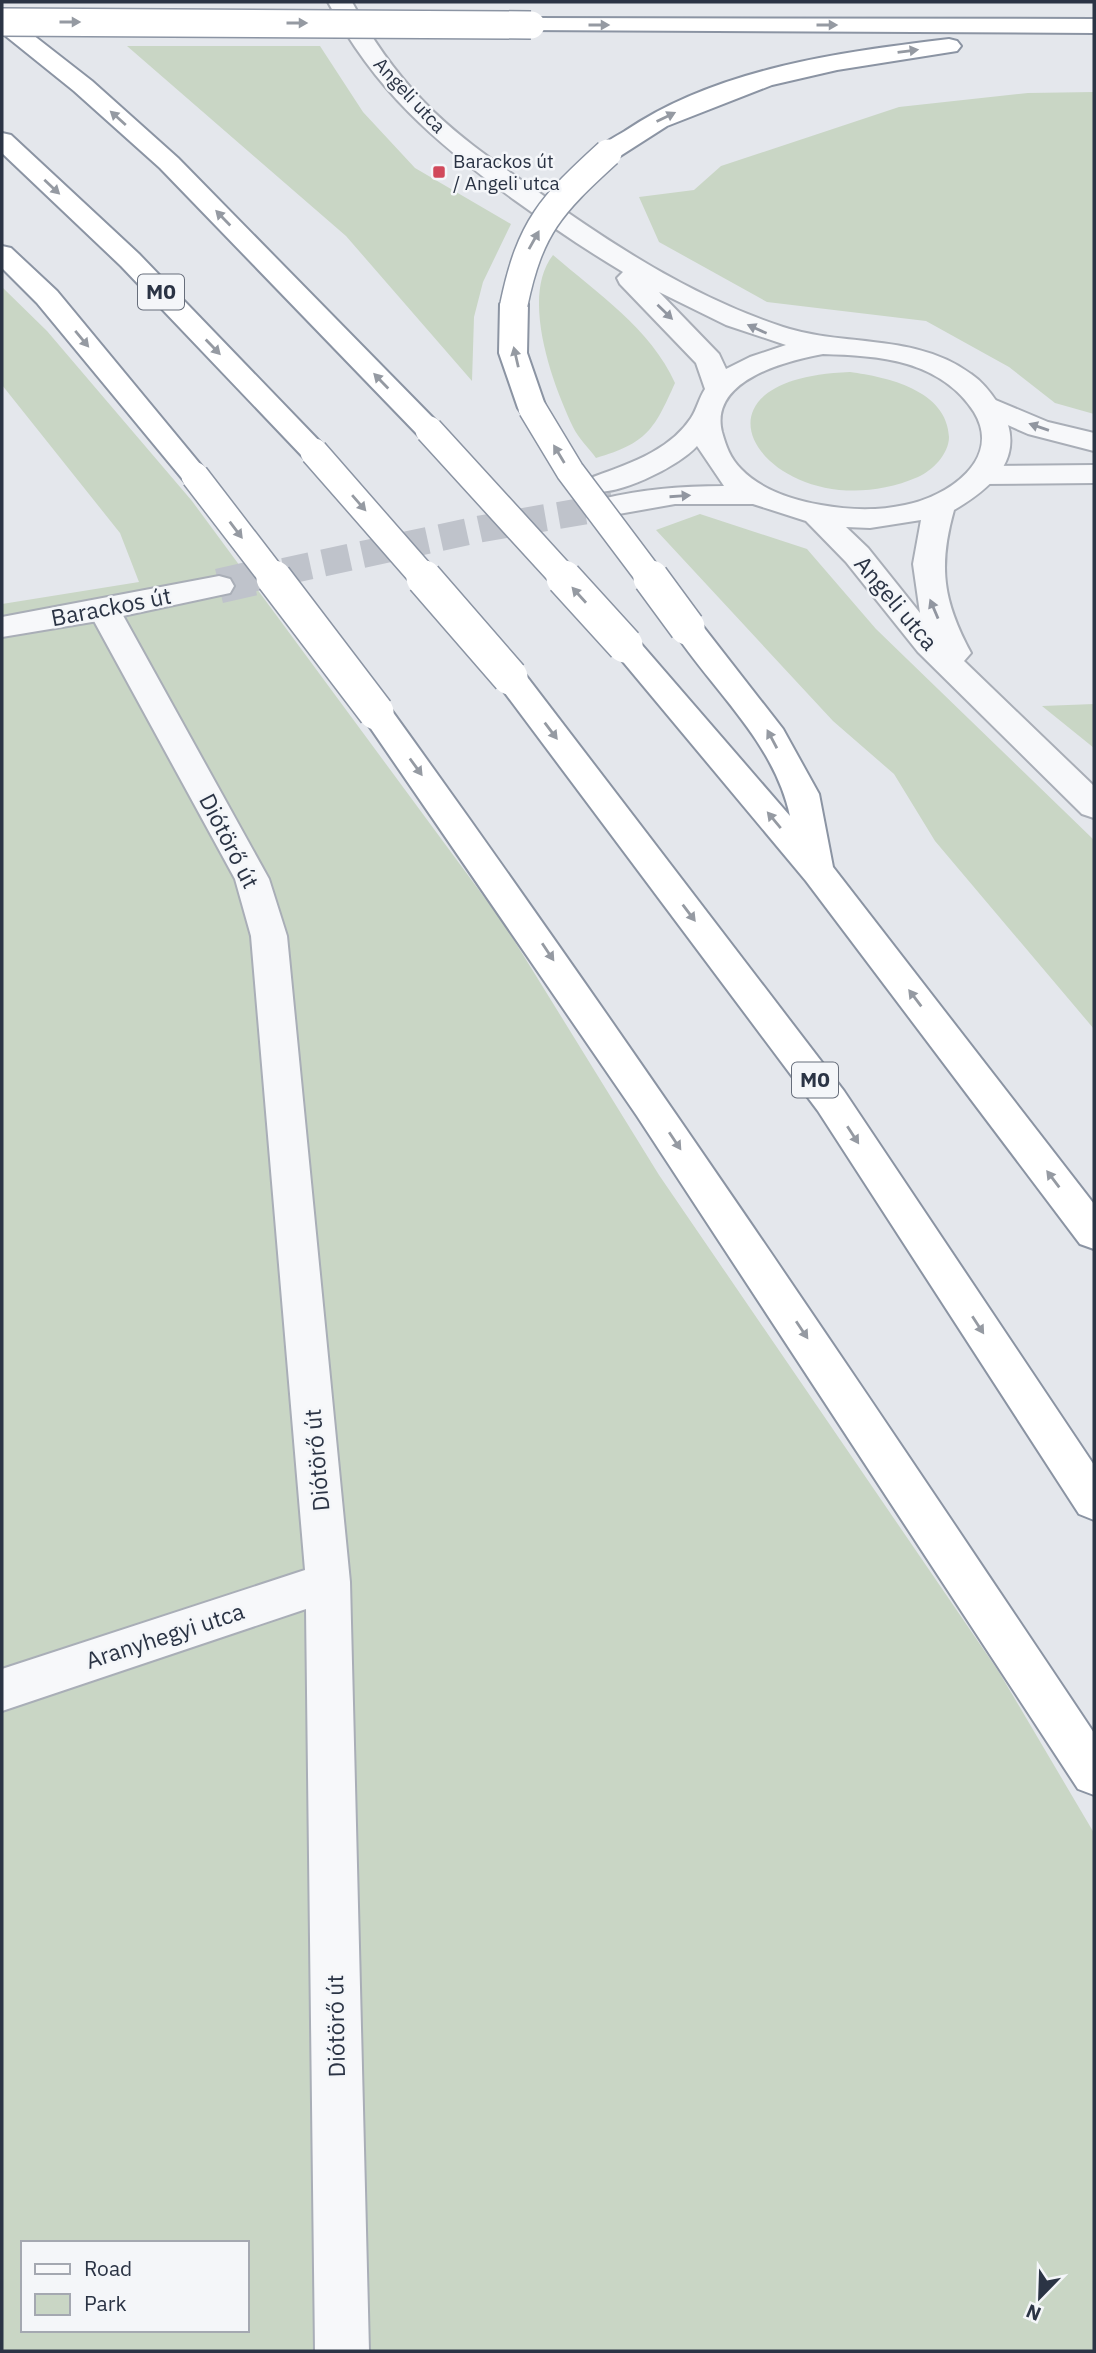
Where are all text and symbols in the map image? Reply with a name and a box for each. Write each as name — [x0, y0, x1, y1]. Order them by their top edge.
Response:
one-way arrow — [59, 16, 81, 28]
one-way arrow — [287, 17, 309, 29]
one-way arrow — [589, 19, 611, 31]
one-way arrow — [816, 19, 838, 31]
one-way arrow — [897, 45, 919, 56]
street label: Angeli utca — [369, 52, 451, 138]
one-way arrow — [110, 110, 127, 126]
one-way arrow — [656, 112, 676, 123]
place label: Barackos út / Angeli utca — [453, 149, 560, 195]
marker: Barackos út / Angeli utca — [431, 164, 447, 180]
one-way arrow — [43, 178, 60, 194]
one-way arrow — [214, 210, 231, 227]
one-way arrow — [528, 230, 540, 250]
road number: M0 — [138, 274, 184, 310]
one-way arrow — [657, 304, 673, 320]
one-way arrow — [747, 323, 767, 335]
one-way arrow — [74, 331, 89, 348]
one-way arrow — [205, 338, 221, 355]
one-way arrow — [510, 346, 521, 368]
one-way arrow — [374, 373, 390, 390]
one-way arrow — [1029, 421, 1050, 432]
one-way arrow — [553, 444, 566, 463]
one-way arrow — [670, 490, 692, 501]
one-way arrow — [351, 494, 367, 512]
one-way arrow — [229, 520, 244, 538]
street label: Angeli utca — [848, 549, 945, 656]
street label: Barackos út — [48, 580, 173, 632]
one-way arrow — [572, 587, 588, 604]
one-way arrow — [928, 599, 940, 619]
one-way arrow — [544, 722, 558, 741]
one-way arrow — [767, 729, 778, 749]
one-way arrow — [409, 758, 423, 776]
street label: Diótörő út — [193, 788, 267, 893]
one-way arrow — [766, 811, 781, 829]
one-way arrow — [681, 903, 696, 921]
one-way arrow — [541, 943, 554, 962]
one-way arrow — [907, 990, 922, 1008]
road number: M0 — [792, 1062, 838, 1098]
one-way arrow — [847, 1125, 860, 1144]
one-way arrow — [668, 1132, 682, 1150]
one-way arrow — [1046, 1170, 1060, 1188]
one-way arrow — [972, 1315, 985, 1334]
one-way arrow — [795, 1320, 808, 1340]
street label: Diótörő út — [297, 1408, 335, 1513]
street label: Aranyhegyi utca — [81, 1595, 248, 1675]
street label: Diótörő út — [319, 1974, 351, 2078]
legend — [21, 2241, 248, 2332]
text: Road — [84, 2254, 132, 2282]
north arrow — [1005, 2262, 1075, 2332]
text: Park — [84, 2289, 127, 2317]
text: N — [1022, 2299, 1044, 2326]

